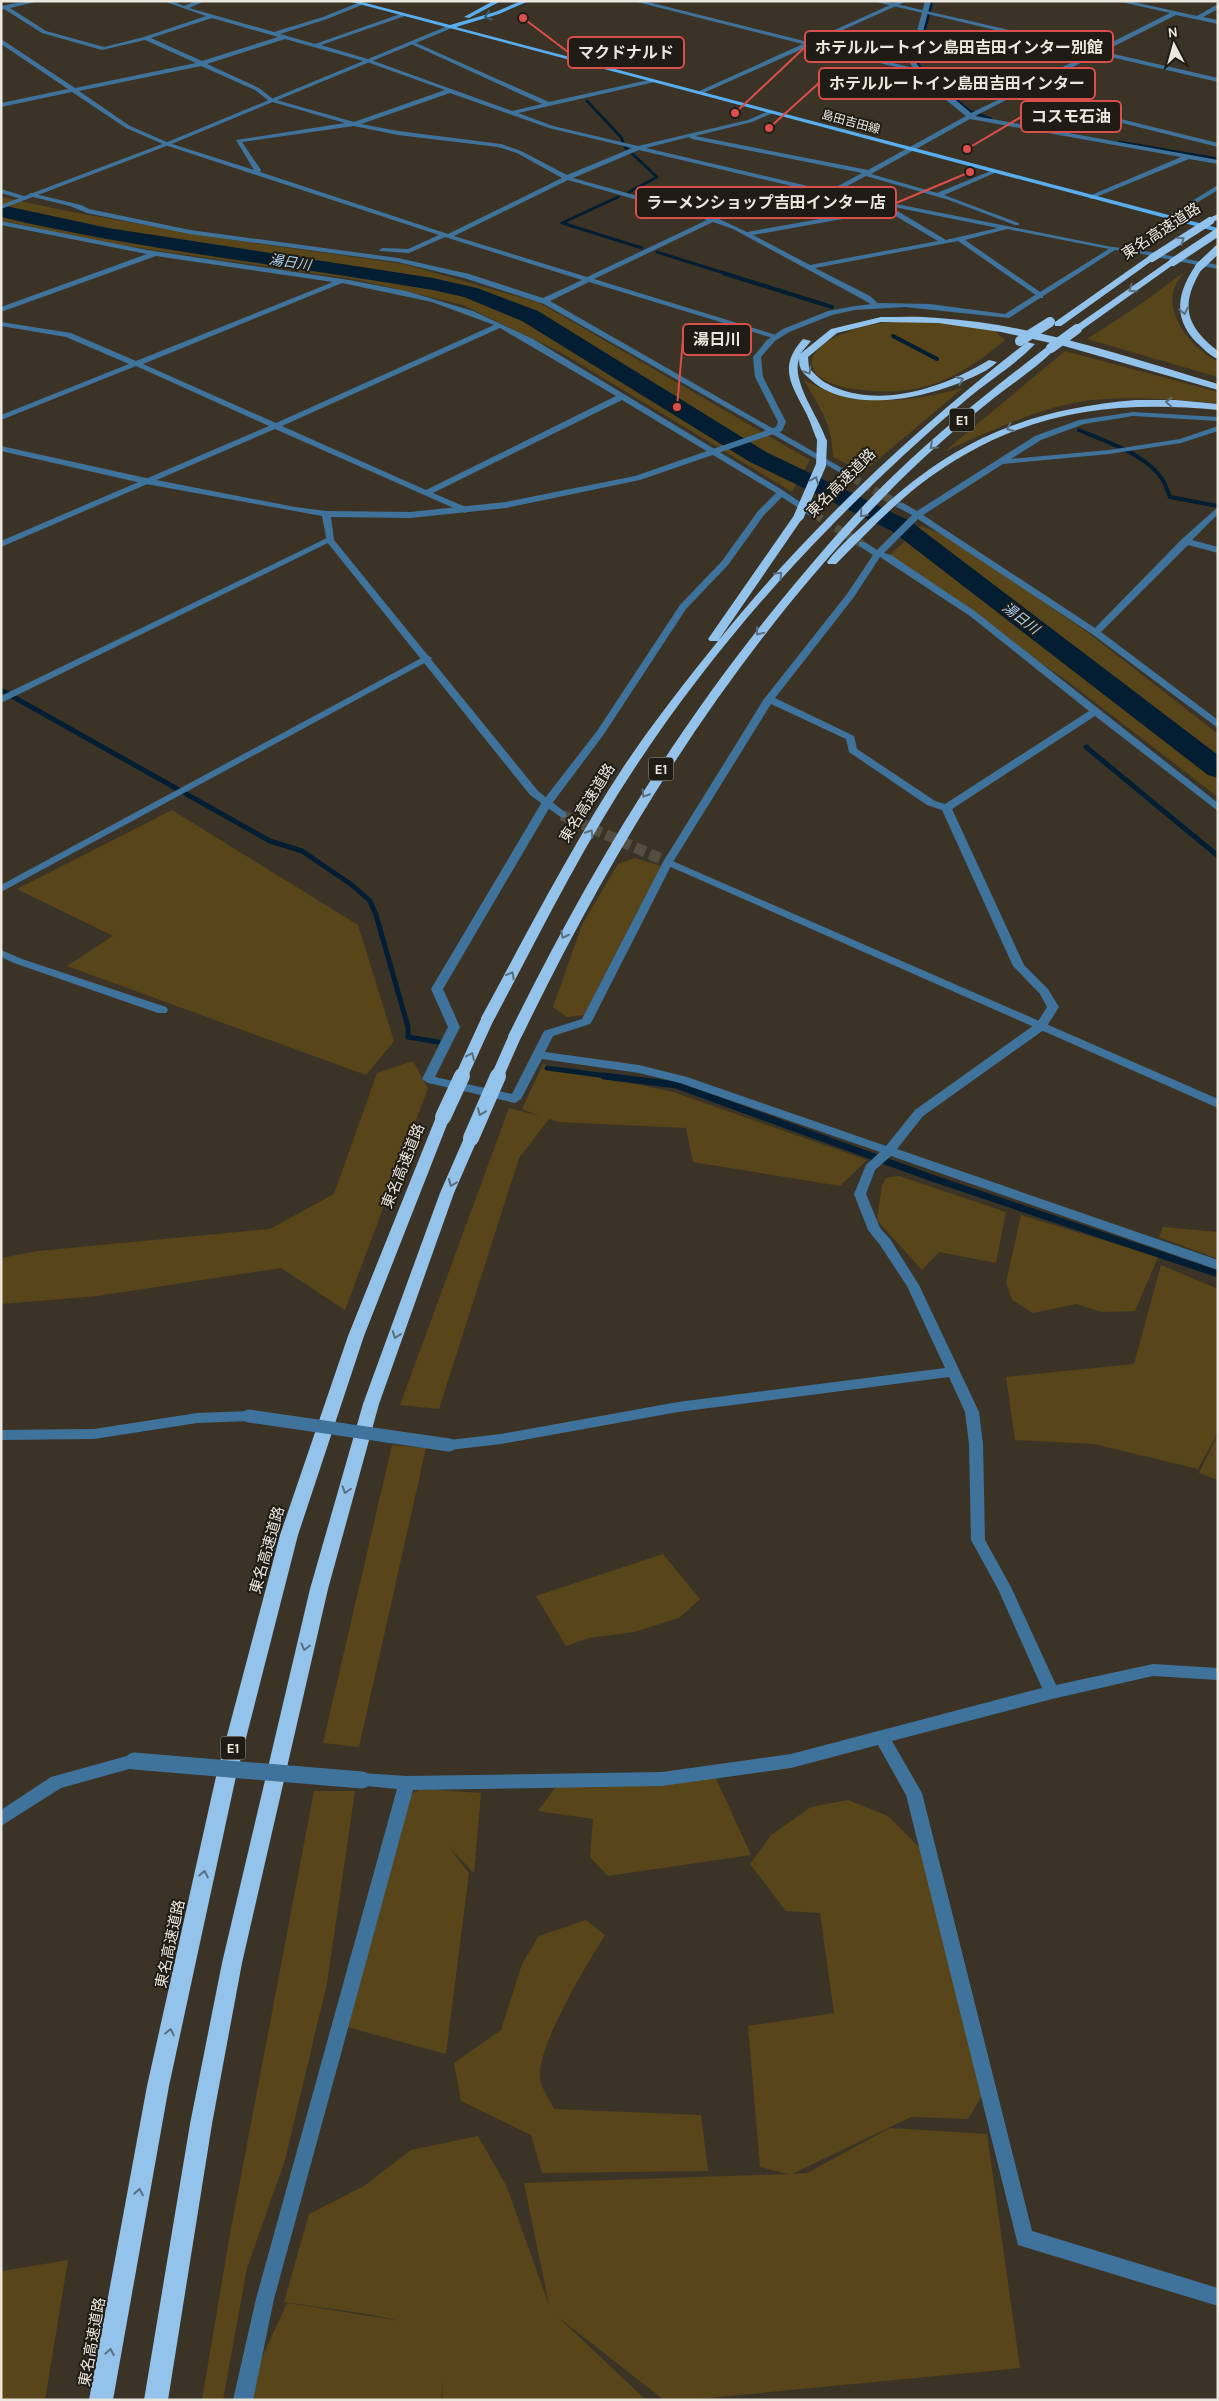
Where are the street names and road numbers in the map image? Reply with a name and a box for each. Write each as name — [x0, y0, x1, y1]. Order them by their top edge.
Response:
street label: 島田吉田線 — [820, 107, 882, 137]
street label: 東名高速道路 — [1118, 199, 1204, 263]
road number: E1 — [950, 408, 974, 432]
street label: 東名高速道路 — [803, 445, 879, 521]
road number: E1 — [648, 758, 674, 781]
street label: 東名高速道路 — [556, 760, 618, 846]
street label: 東名高速道路 — [378, 1121, 428, 1211]
street label: 東名高速道路 — [246, 1504, 288, 1596]
road number: E1 — [220, 1736, 246, 1760]
street label: 東名高速道路 — [152, 1898, 188, 1990]
street label: 東名高速道路 — [75, 2296, 109, 2388]

